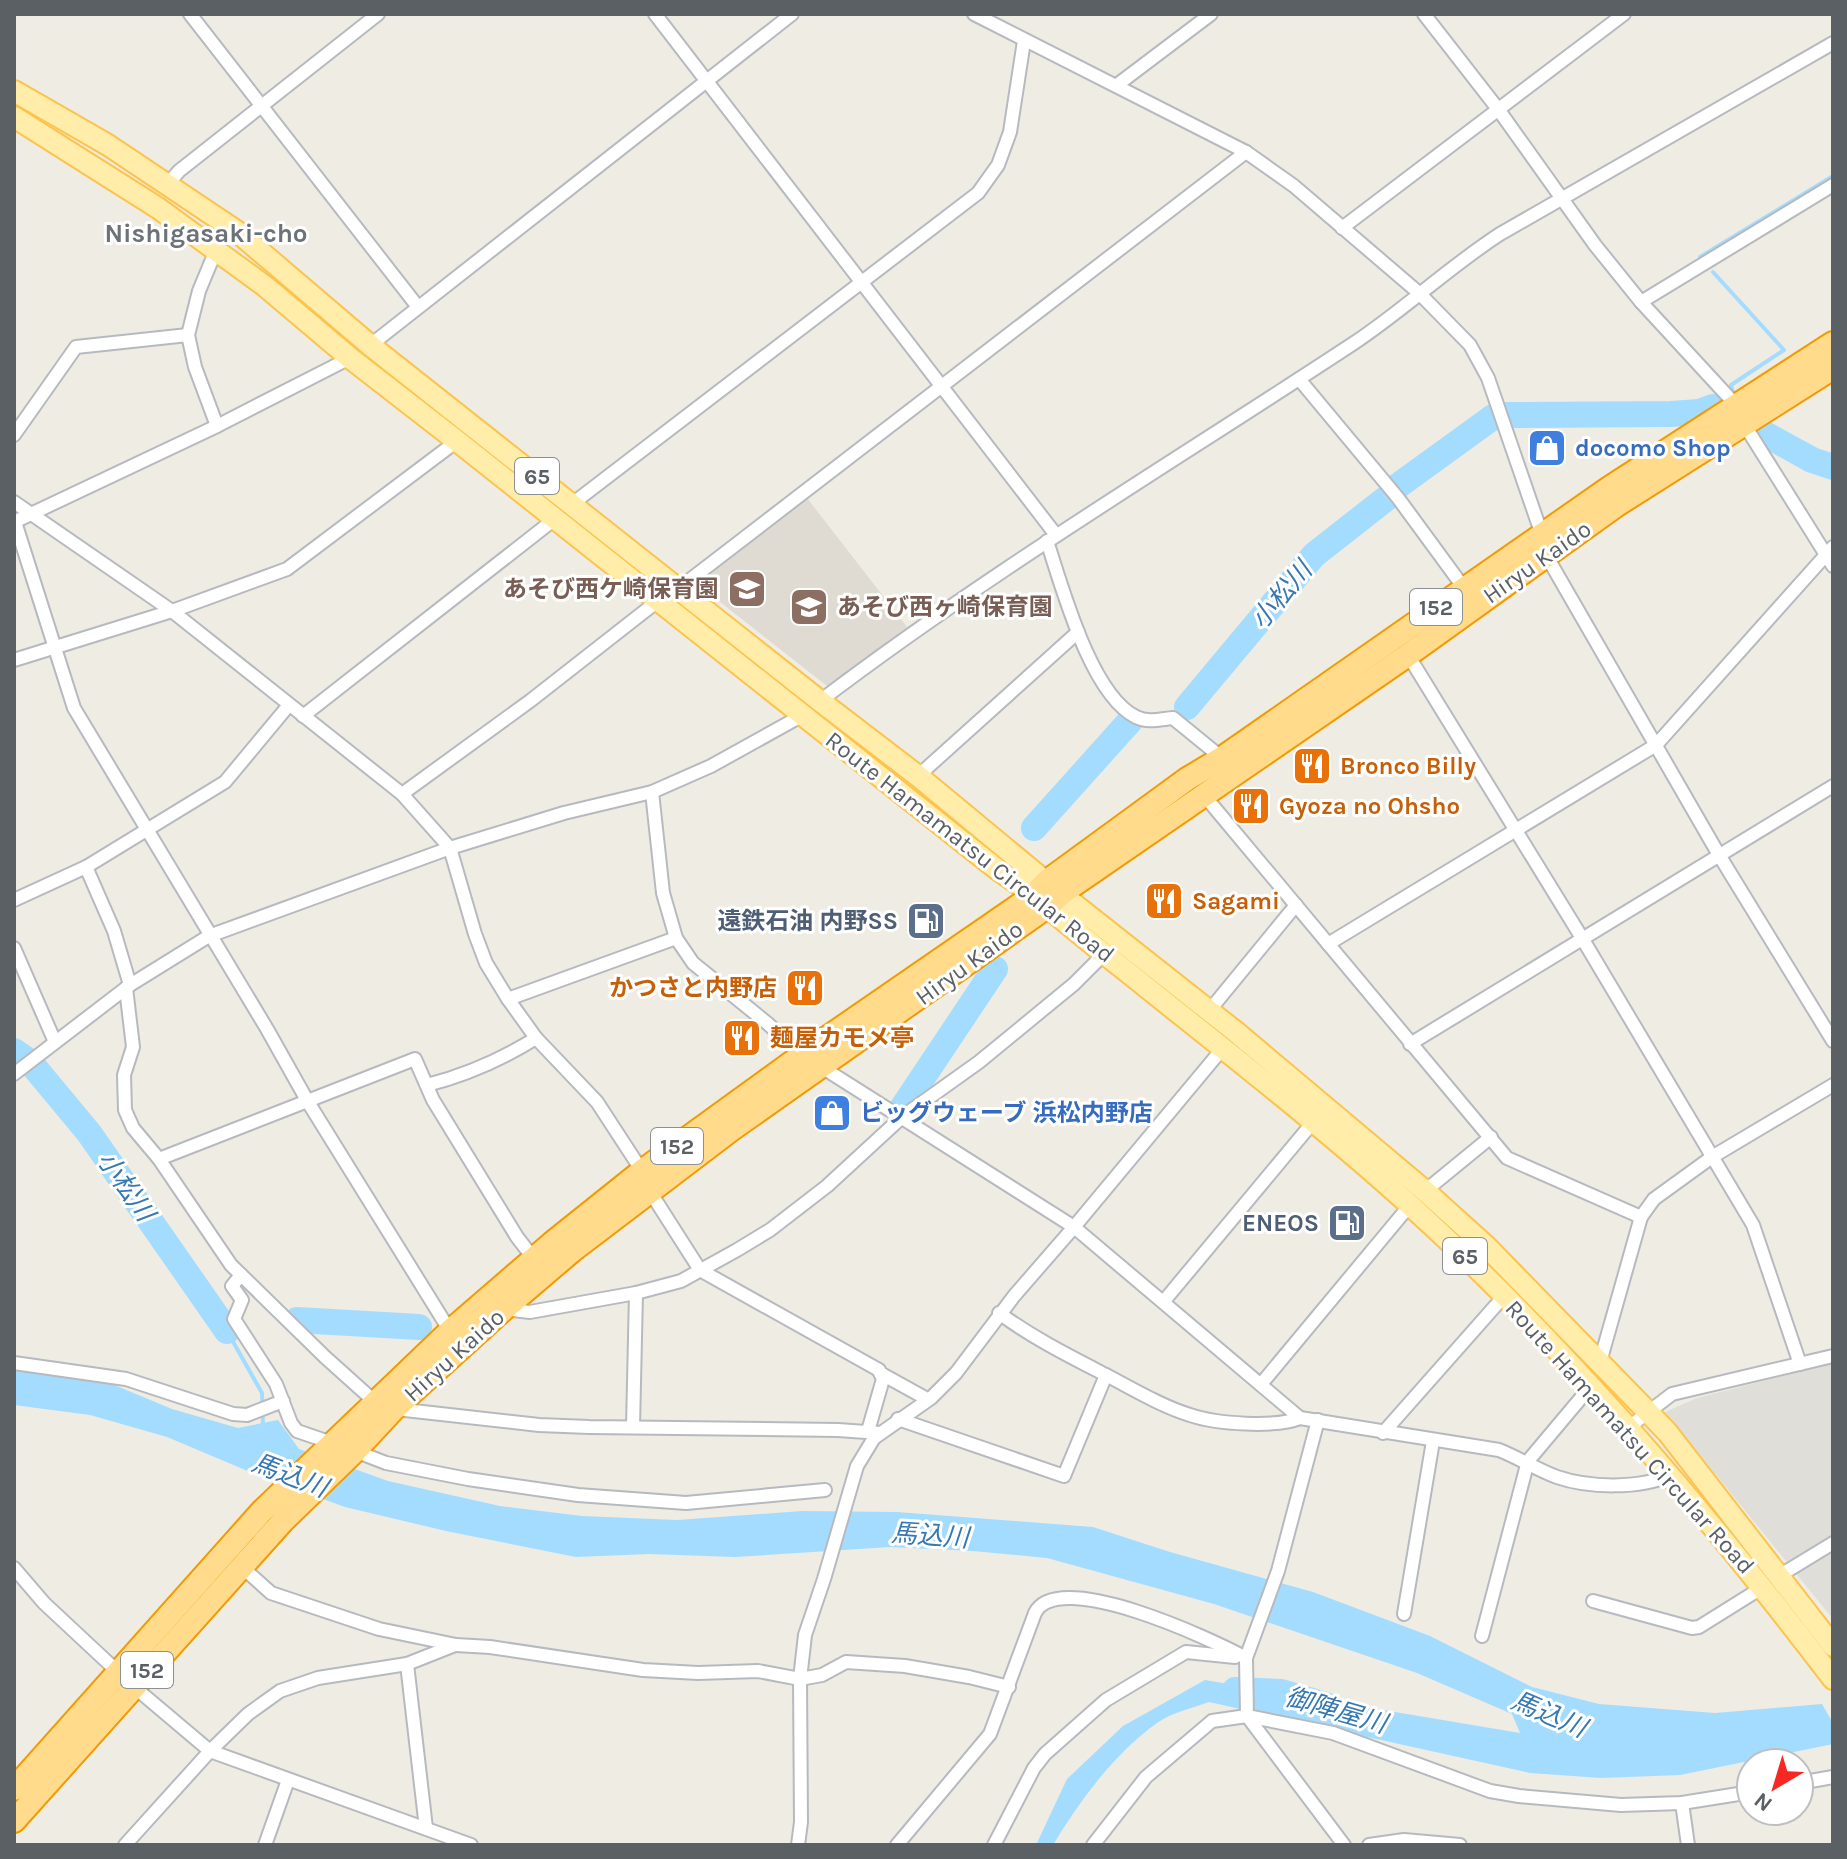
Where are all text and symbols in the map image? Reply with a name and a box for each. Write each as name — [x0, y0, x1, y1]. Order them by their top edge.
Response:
district label: Nishigasaki-cho — [104, 218, 308, 249]
shop icon: docomo Shop — [1526, 427, 1568, 469]
place label: docomo Shop — [1575, 434, 1731, 462]
road number: 65 — [515, 458, 559, 494]
street label: Hiryu Kaido — [1478, 515, 1596, 609]
water label: 小松川 — [1244, 553, 1320, 635]
school or university icon: あそび西ケ崎保育園 — [726, 568, 768, 610]
place label: あそび西ケ崎保育園 — [503, 575, 719, 603]
school or university icon: あそび西ヶ崎保育園 — [788, 586, 830, 628]
road number: 152 — [1410, 589, 1462, 625]
place label: あそび西ヶ崎保育園 — [837, 593, 1053, 621]
street label: Route Hamamatsu Circular Road — [820, 725, 1120, 969]
restaurant icon: Bronco Billy — [1291, 745, 1333, 787]
place label: Bronco Billy — [1340, 752, 1476, 780]
restaurant icon: Gyoza no Ohsho — [1230, 785, 1272, 827]
place label: Gyoza no Ohsho — [1279, 792, 1460, 820]
restaurant icon: Sagami — [1143, 880, 1185, 922]
place label: Sagami — [1192, 887, 1280, 915]
fuel station icon: 遠鉄石油 内野SS — [905, 900, 947, 942]
place label: 遠鉄石油 内野SS — [717, 907, 898, 935]
street label: Hiryu Kaido — [910, 915, 1028, 1011]
restaurant icon: かつさと内野店 — [784, 967, 826, 1009]
place label: かつさと内野店 — [609, 974, 777, 1002]
restaurant icon: 麺屋カモメ亭 — [721, 1017, 763, 1059]
place label: 麺屋カモメ亭 — [770, 1024, 914, 1052]
shop icon: ビッグウェーブ 浜松内野店 — [811, 1092, 853, 1134]
place label: ビッグウェーブ 浜松内野店 — [860, 1099, 1153, 1127]
road number: 152 — [651, 1128, 703, 1164]
water label: 小松川 — [91, 1145, 162, 1230]
fuel station icon: ENEOS — [1326, 1202, 1368, 1244]
place label: ENEOS — [1242, 1209, 1319, 1237]
road number: 65 — [1443, 1238, 1487, 1274]
street label: Route Hamamatsu Circular Road — [1500, 1294, 1760, 1580]
street label: Hiryu Kaido — [398, 1303, 510, 1407]
water label: 馬込川 — [248, 1447, 335, 1505]
water label: 馬込川 — [890, 1517, 973, 1554]
road number: 152 — [121, 1652, 173, 1688]
water label: 御陣屋川 — [1282, 1681, 1393, 1741]
water label: 馬込川 — [1507, 1685, 1594, 1745]
north arrow — [1735, 1747, 1815, 1827]
text: N — [1749, 1787, 1778, 1817]

